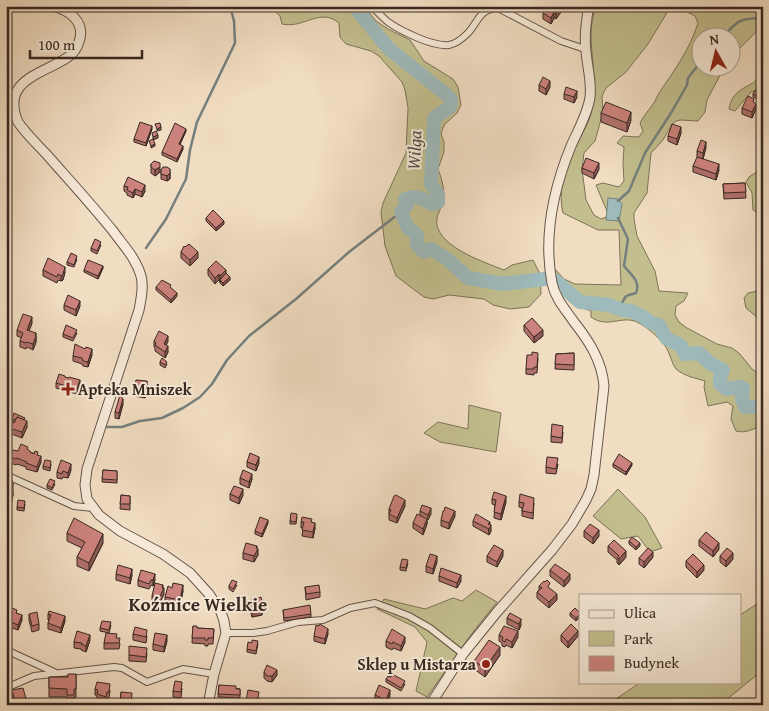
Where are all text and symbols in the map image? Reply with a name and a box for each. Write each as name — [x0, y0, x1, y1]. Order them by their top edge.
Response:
scale bar — [30, 28, 142, 60]
north arrow — [692, 28, 742, 78]
text: N — [708, 28, 721, 50]
text: 100 m — [38, 34, 76, 55]
water label: Wilga — [399, 129, 429, 170]
place label: Apteka Mniszek — [78, 377, 193, 401]
marker: Apteka Mniszek — [62, 383, 74, 395]
district label: Koźmice Wielkie — [129, 590, 267, 618]
legend — [579, 594, 742, 684]
text: Ulica — [624, 602, 656, 623]
text: Park — [624, 628, 653, 649]
place label: Sklep u Mistarza — [357, 652, 477, 676]
text: Budynek — [624, 652, 680, 673]
marker: Sklep u Mistarza — [480, 658, 492, 670]

